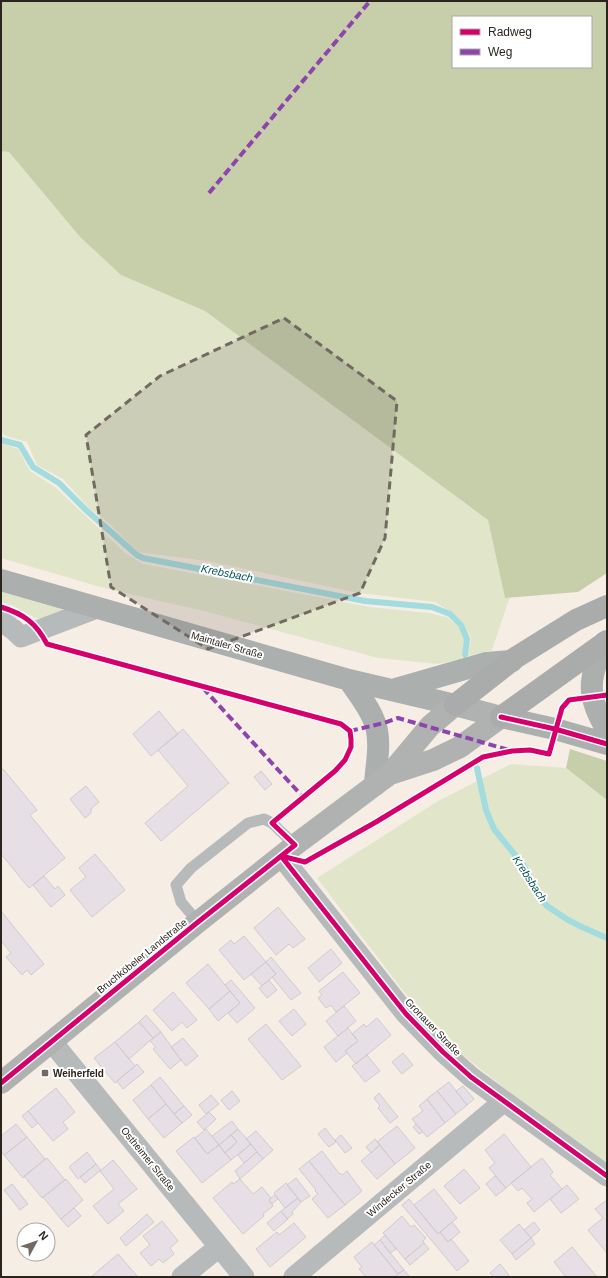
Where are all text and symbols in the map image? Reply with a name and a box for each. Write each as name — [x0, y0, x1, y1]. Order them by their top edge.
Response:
legend — [452, 16, 592, 68]
text: Radweg — [488, 25, 532, 39]
text: Weg — [488, 45, 512, 59]
water label: Krebsbach — [200, 562, 254, 584]
street label: Maintaler Straße — [190, 630, 264, 661]
water label: Krebsbach — [511, 854, 549, 904]
street label: Bruchköbeler Landstraße — [95, 916, 189, 996]
street label: Gronauer Straße — [403, 996, 463, 1058]
marker: Weiherfeld — [40, 1068, 50, 1078]
place label: Weiherfeld — [53, 1068, 104, 1079]
street label: Ostheimer Straße — [119, 1125, 177, 1193]
street label: Windecker Straße — [365, 1159, 434, 1219]
north arrow — [16, 1222, 56, 1262]
text: N — [37, 1229, 51, 1243]

